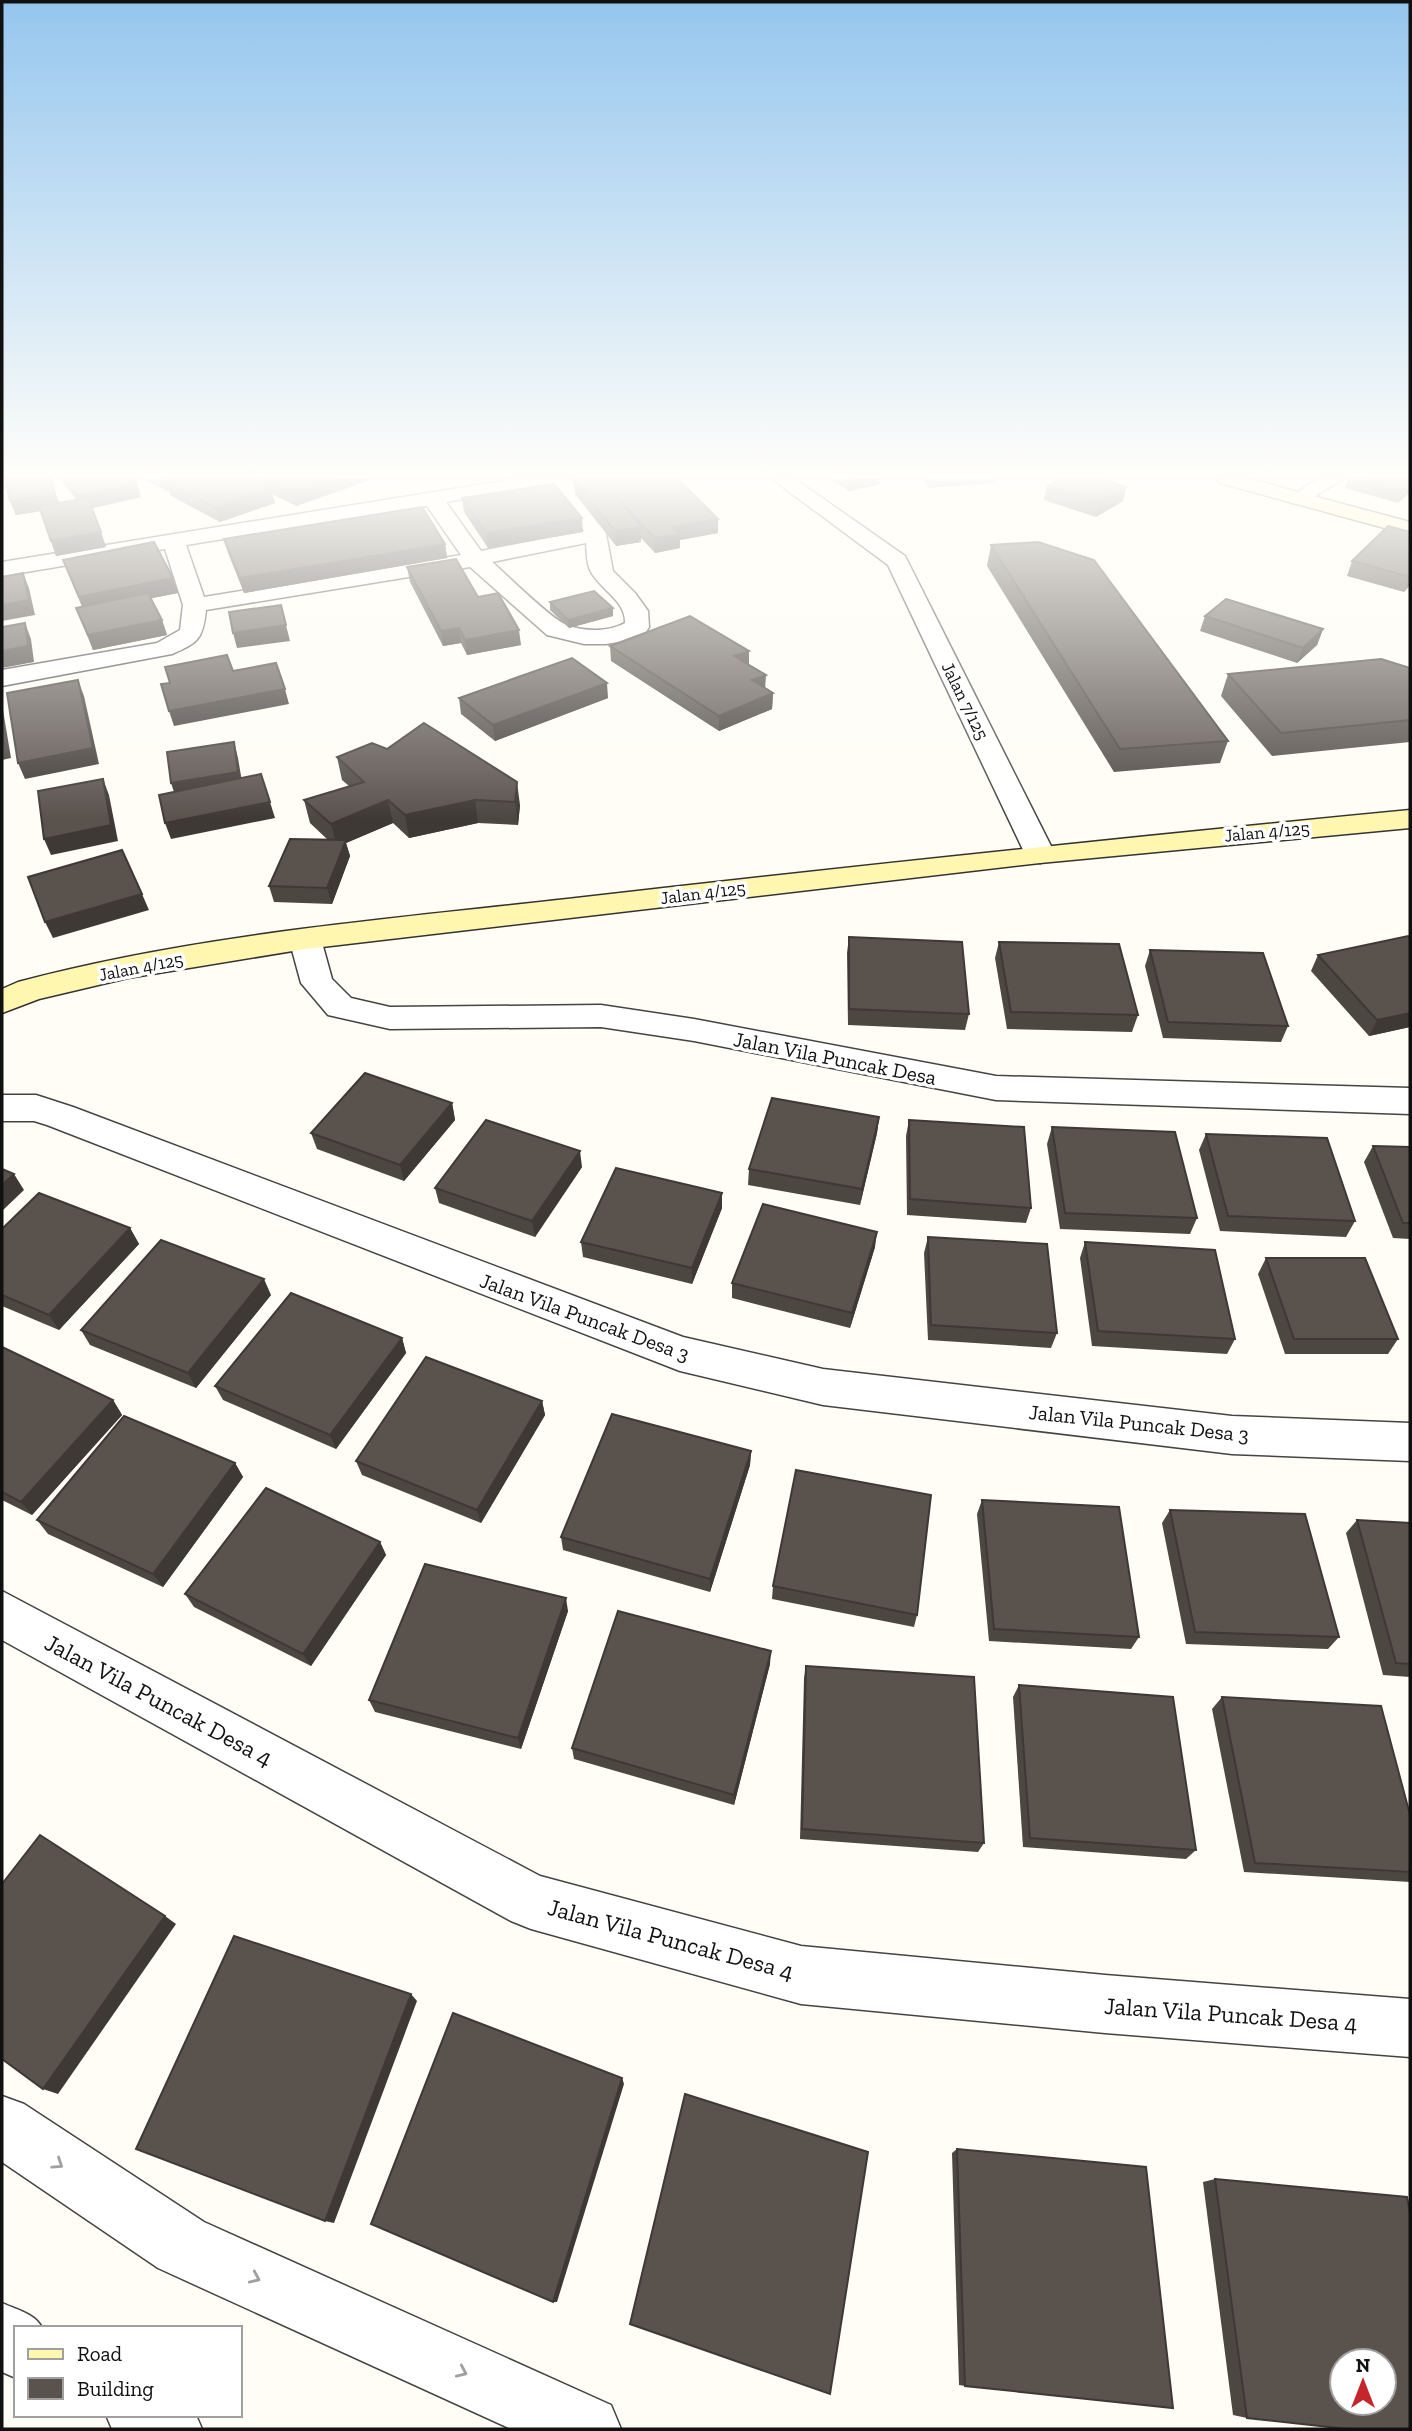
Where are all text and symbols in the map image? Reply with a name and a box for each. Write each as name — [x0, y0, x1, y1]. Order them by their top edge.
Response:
street label: Jalan 7/125 — [937, 659, 993, 743]
street label: Jalan 4/125 — [1223, 817, 1311, 847]
street label: Jalan 4/125 — [659, 877, 747, 909]
street label: Jalan 4/125 — [97, 948, 185, 986]
street label: Jalan Vila Puncak Desa — [732, 1026, 938, 1090]
street label: Jalan Vila Puncak Desa 3 — [477, 1267, 693, 1367]
street label: Jalan Vila Puncak Desa 3 — [1028, 1399, 1250, 1447]
street label: Jalan Vila Puncak Desa 4 — [40, 1628, 278, 1772]
street label: Jalan Vila Puncak Desa 4 — [545, 1892, 797, 1986]
street label: Jalan Vila Puncak Desa 4 — [1103, 1991, 1359, 2037]
one-way arrow — [51, 2156, 64, 2169]
one-way arrow — [247, 2270, 260, 2284]
legend — [14, 2326, 242, 2417]
text: Road — [77, 2341, 123, 2366]
north arrow — [1328, 2347, 1398, 2417]
text: N — [1356, 2354, 1370, 2377]
one-way arrow — [455, 2364, 467, 2378]
text: Building — [77, 2376, 154, 2401]

